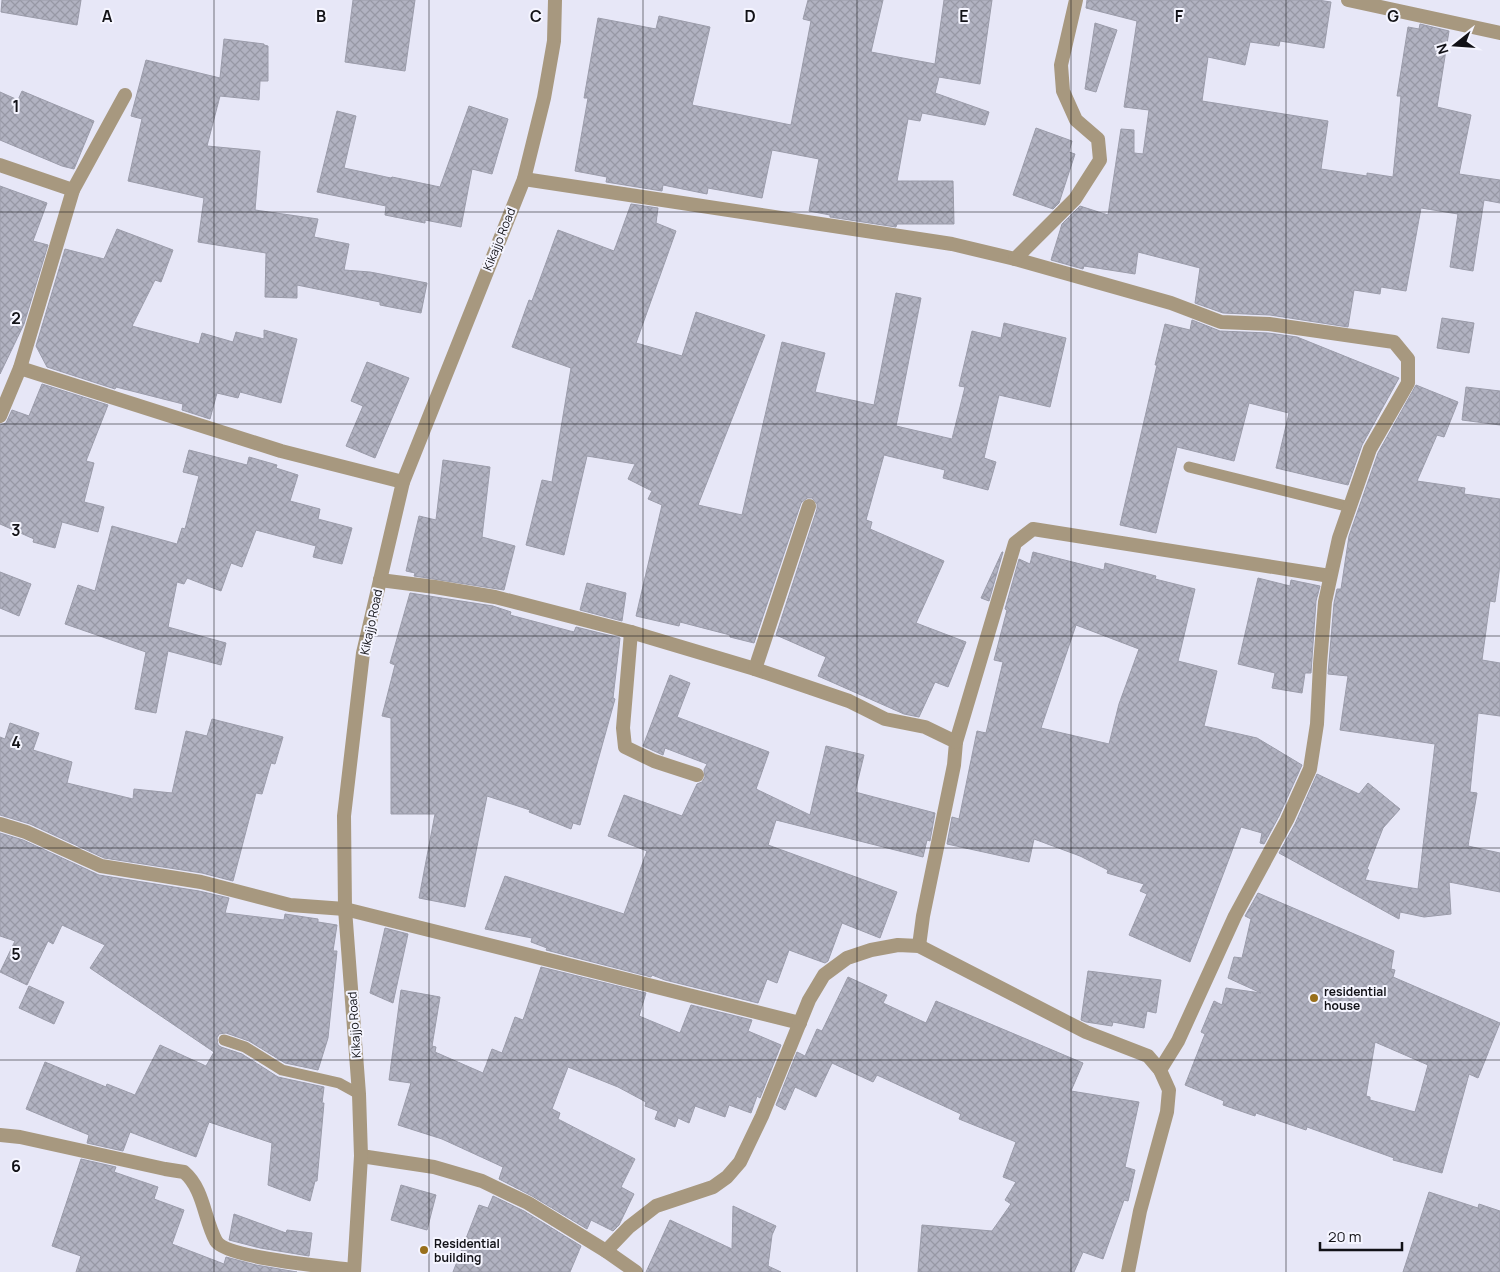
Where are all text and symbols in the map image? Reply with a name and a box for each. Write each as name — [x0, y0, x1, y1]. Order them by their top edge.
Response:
text: A — [102, 5, 113, 27]
text: B — [316, 5, 326, 27]
text: C — [530, 5, 542, 27]
text: D — [744, 5, 756, 27]
text: E — [959, 5, 969, 27]
text: F — [1175, 5, 1184, 27]
text: G — [1387, 5, 1399, 27]
north arrow — [1430, 20, 1480, 70]
text: N — [1432, 41, 1453, 57]
text: 1 — [12, 95, 20, 117]
street label: Kikajjo Road — [479, 205, 519, 273]
text: 2 — [11, 307, 21, 329]
text: 3 — [11, 519, 21, 541]
street label: Kikajjo Road — [356, 588, 386, 656]
text: 4 — [11, 731, 21, 753]
text: 5 — [11, 943, 21, 965]
place label: residential house — [1324, 983, 1387, 1014]
street label: Kikajjo Road — [343, 991, 365, 1059]
marker: residential house — [1308, 992, 1320, 1004]
text: 6 — [11, 1155, 21, 1177]
scale bar — [1320, 1220, 1402, 1252]
text: 20 m — [1328, 1226, 1361, 1247]
place label: Residential building — [434, 1235, 500, 1266]
marker: Residential building — [418, 1244, 430, 1256]

